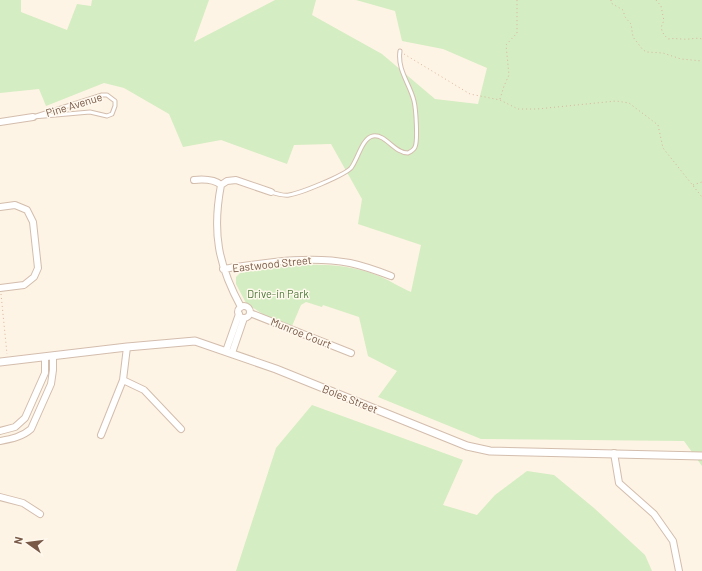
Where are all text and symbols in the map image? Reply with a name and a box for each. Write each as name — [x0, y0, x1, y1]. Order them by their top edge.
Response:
street label: Pine Avenue — [44, 90, 104, 119]
street label: Eastwood Street — [232, 253, 312, 274]
park label: Drive-in Park — [247, 287, 309, 300]
street label: Munroe Court — [269, 314, 333, 351]
street label: Boles Street — [321, 382, 380, 416]
north arrow — [8, 523, 48, 563]
text: N — [11, 535, 25, 546]

